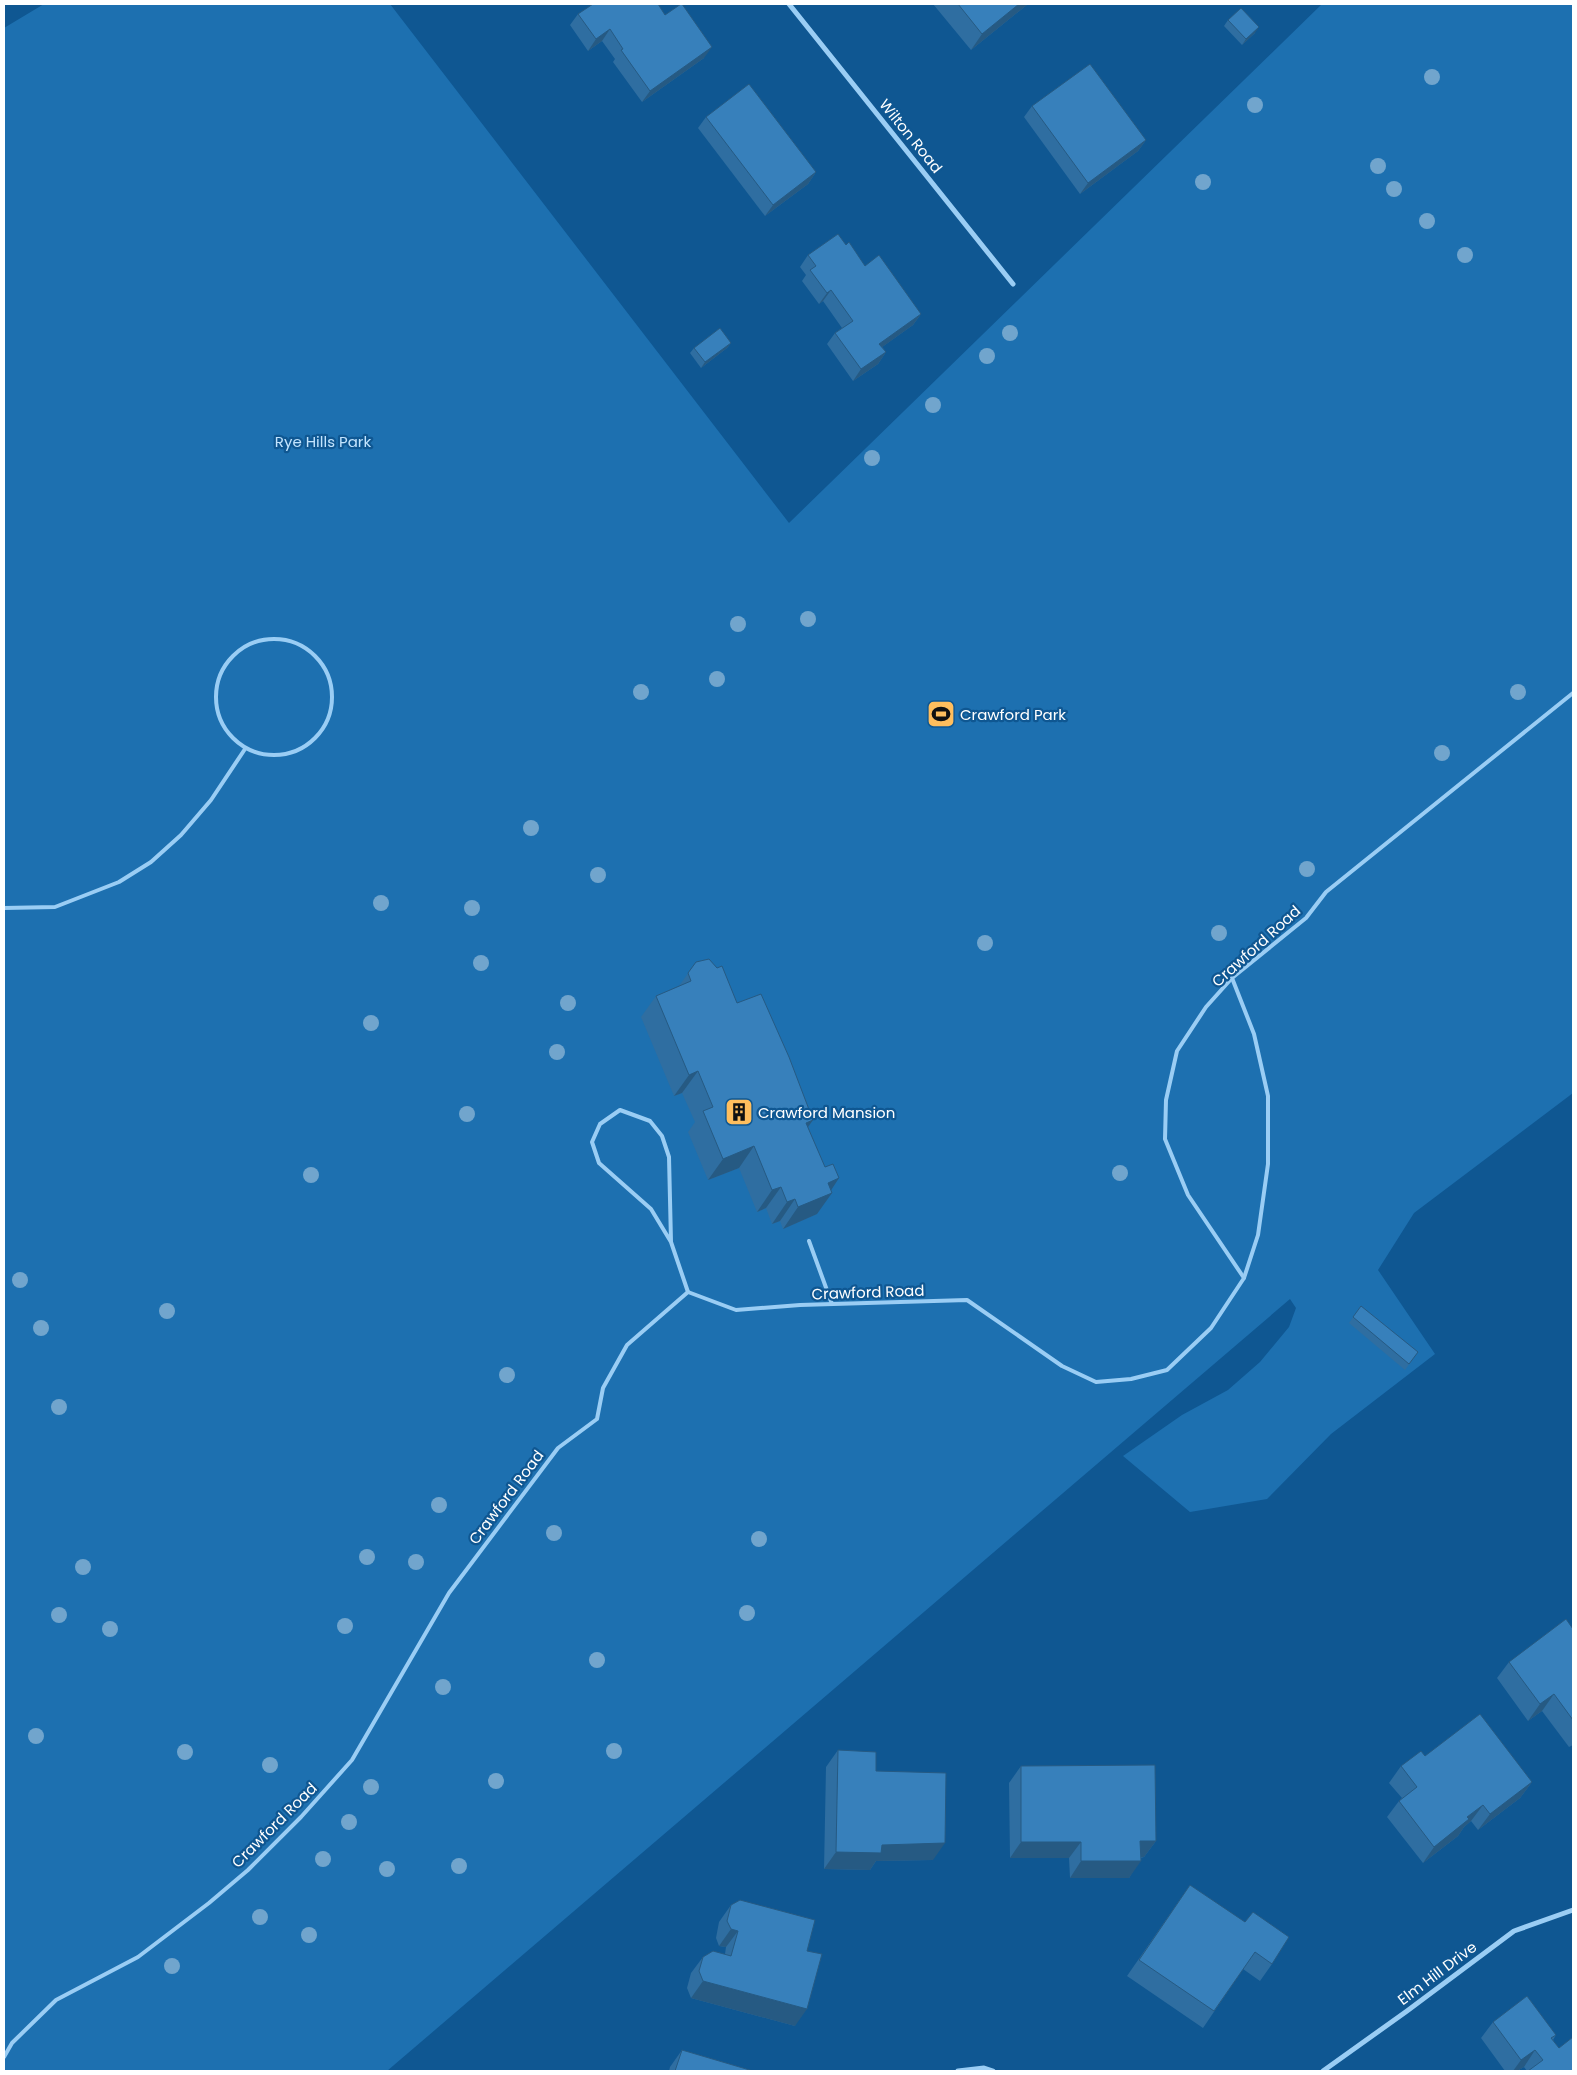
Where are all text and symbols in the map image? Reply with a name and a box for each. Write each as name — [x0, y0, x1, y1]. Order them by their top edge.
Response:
street label: Wilton Road — [875, 95, 947, 177]
park label: Rye Hills Park — [275, 431, 371, 452]
sports icon: Crawford Park — [926, 699, 956, 729]
place label: Crawford Park — [960, 704, 1066, 725]
street label: Crawford Road — [1207, 900, 1305, 992]
building icon: Crawford Mansion — [724, 1097, 754, 1127]
place label: Crawford Mansion — [758, 1102, 895, 1123]
street label: Crawford Road — [811, 1280, 925, 1304]
street label: Crawford Road — [464, 1446, 548, 1548]
street label: Crawford Road — [227, 1778, 321, 1872]
street label: Elm Hill Drive — [1393, 1936, 1481, 2010]

